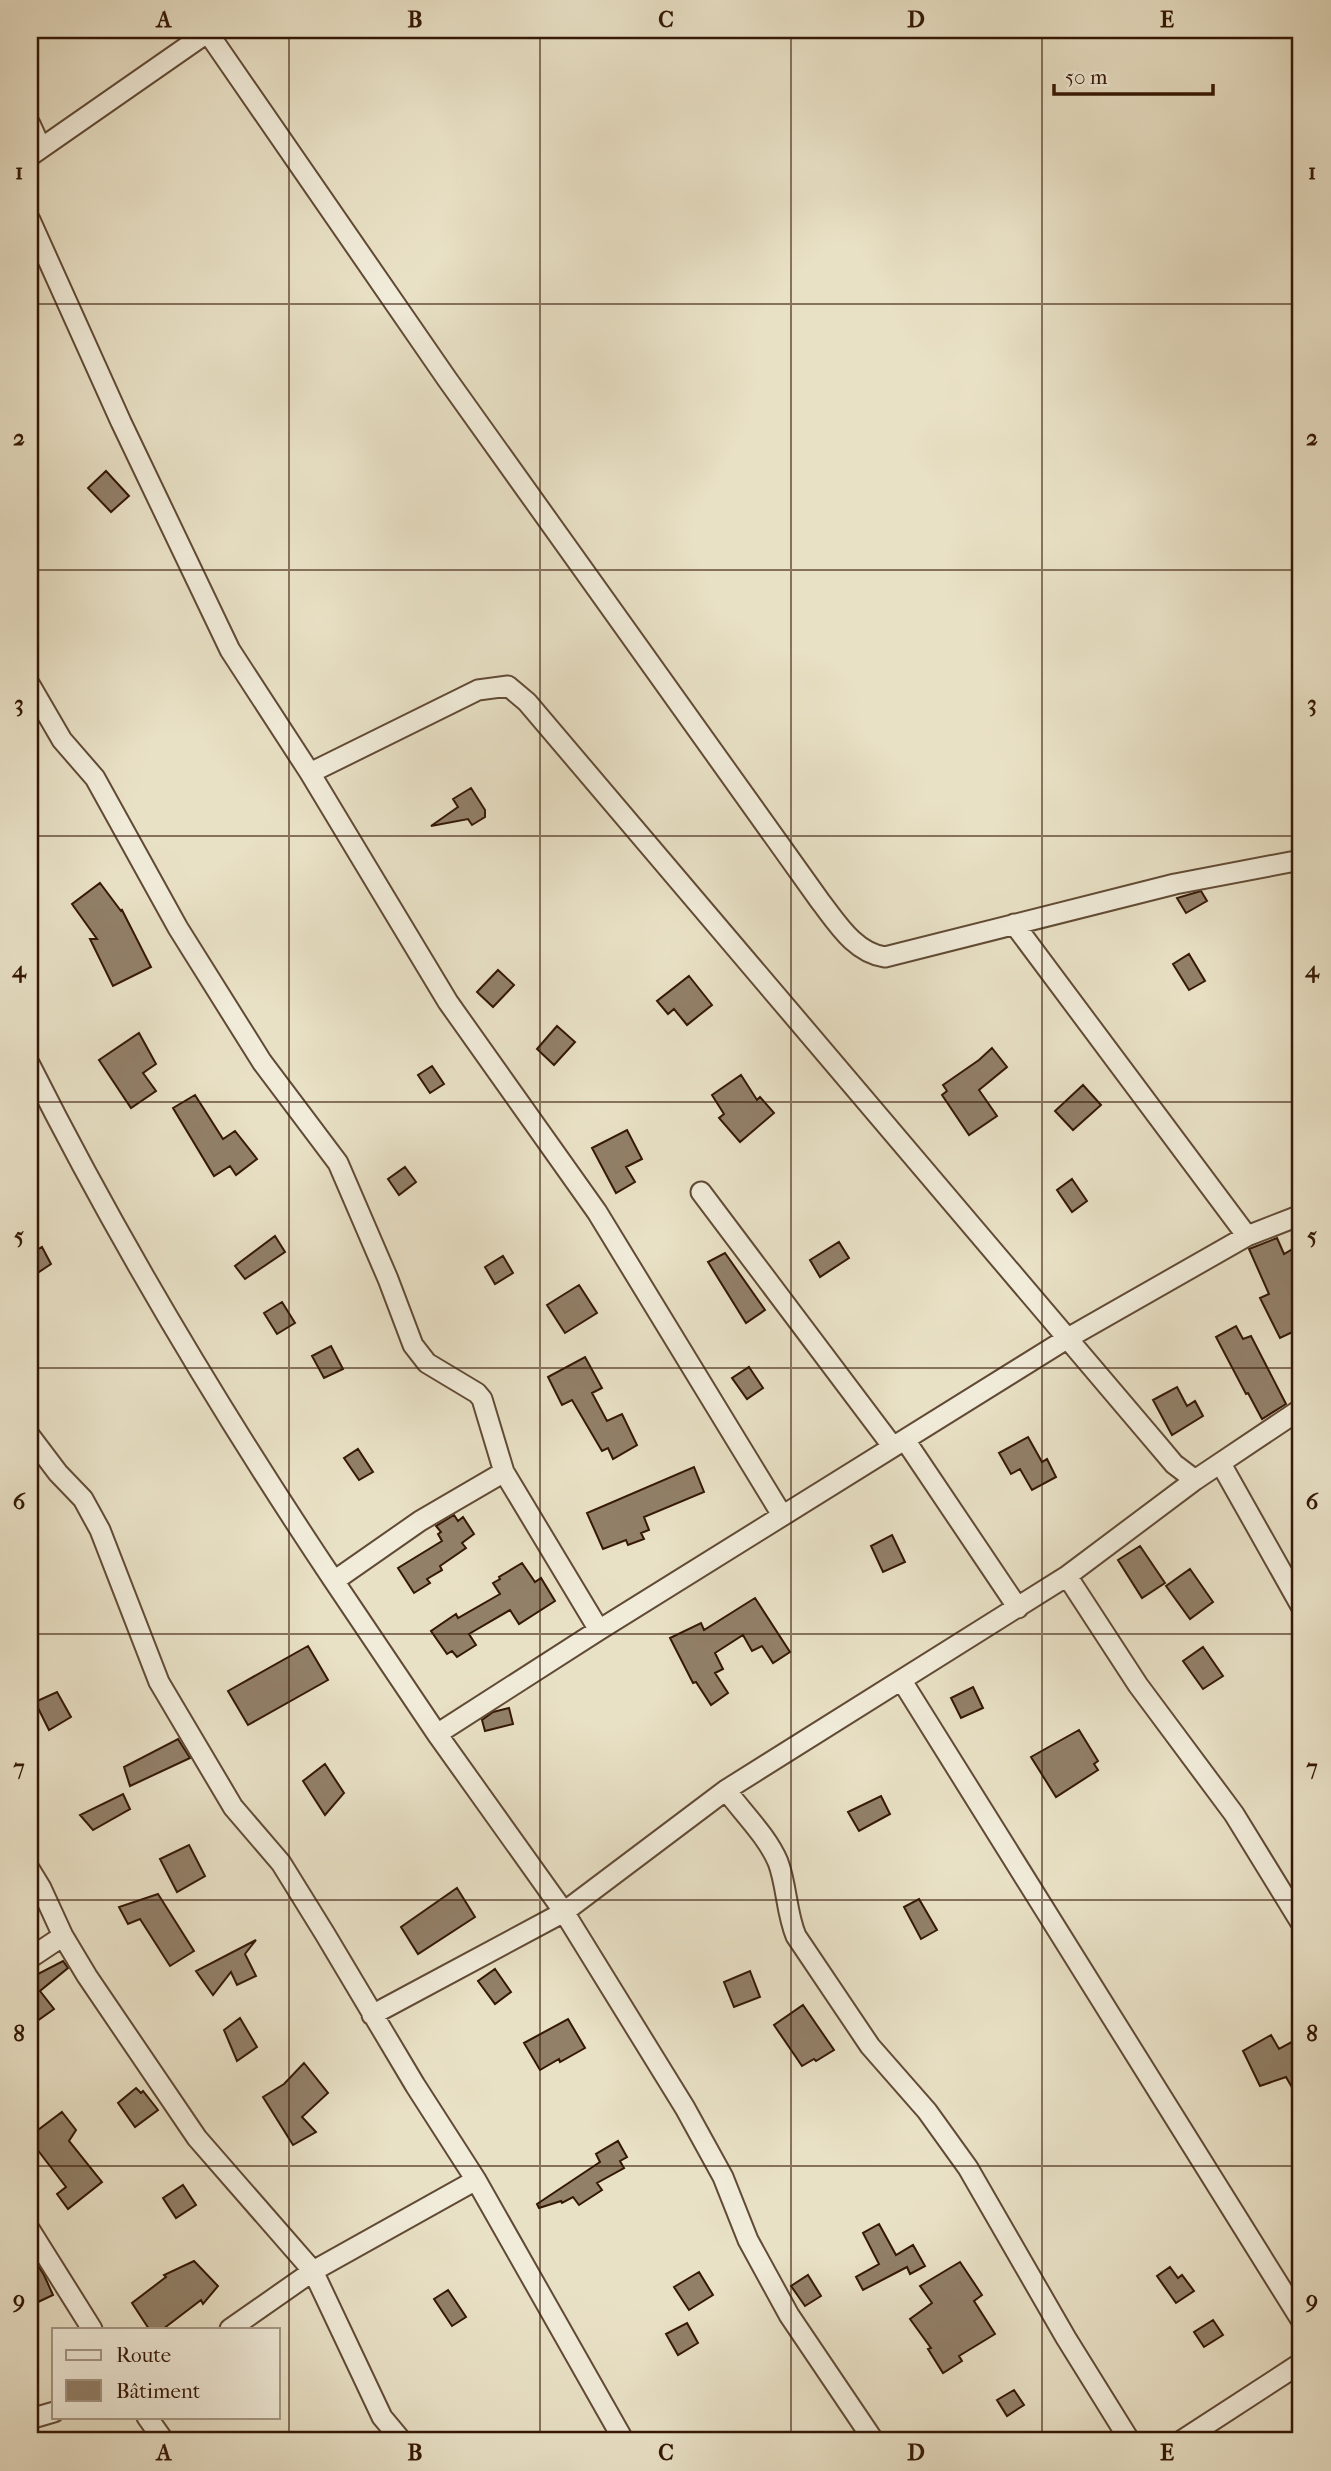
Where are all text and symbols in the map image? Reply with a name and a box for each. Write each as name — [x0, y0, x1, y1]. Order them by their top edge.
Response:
text: A — [155, 6, 173, 33]
text: B — [408, 6, 423, 33]
text: C — [658, 6, 674, 33]
text: D — [907, 6, 925, 33]
text: E — [1160, 6, 1174, 33]
scale bar — [1054, 52, 1214, 96]
text: 50 m — [1065, 65, 1108, 89]
text: 1 — [15, 158, 23, 185]
text: 1 — [1308, 158, 1316, 185]
text: 2 — [13, 424, 25, 451]
text: 2 — [1306, 424, 1318, 451]
text: 3 — [14, 690, 24, 717]
text: 3 — [1307, 690, 1317, 717]
text: 4 — [11, 956, 27, 983]
text: 4 — [1304, 956, 1320, 983]
text: 5 — [14, 1222, 24, 1249]
text: 5 — [1307, 1222, 1317, 1249]
text: 6 — [13, 1488, 26, 1515]
text: 6 — [1306, 1488, 1319, 1515]
text: 7 — [12, 1754, 25, 1781]
text: 7 — [1305, 1754, 1318, 1781]
text: 8 — [13, 2020, 25, 2047]
text: 8 — [1306, 2020, 1318, 2047]
text: 9 — [12, 2286, 25, 2313]
text: 9 — [1305, 2286, 1318, 2313]
legend — [52, 2328, 280, 2418]
text: Route — [116, 2343, 171, 2367]
text: Bâtiment — [116, 2379, 201, 2403]
text: A — [155, 2439, 173, 2466]
text: B — [408, 2439, 423, 2466]
text: C — [658, 2439, 674, 2466]
text: D — [907, 2439, 925, 2466]
text: E — [1160, 2439, 1174, 2466]

